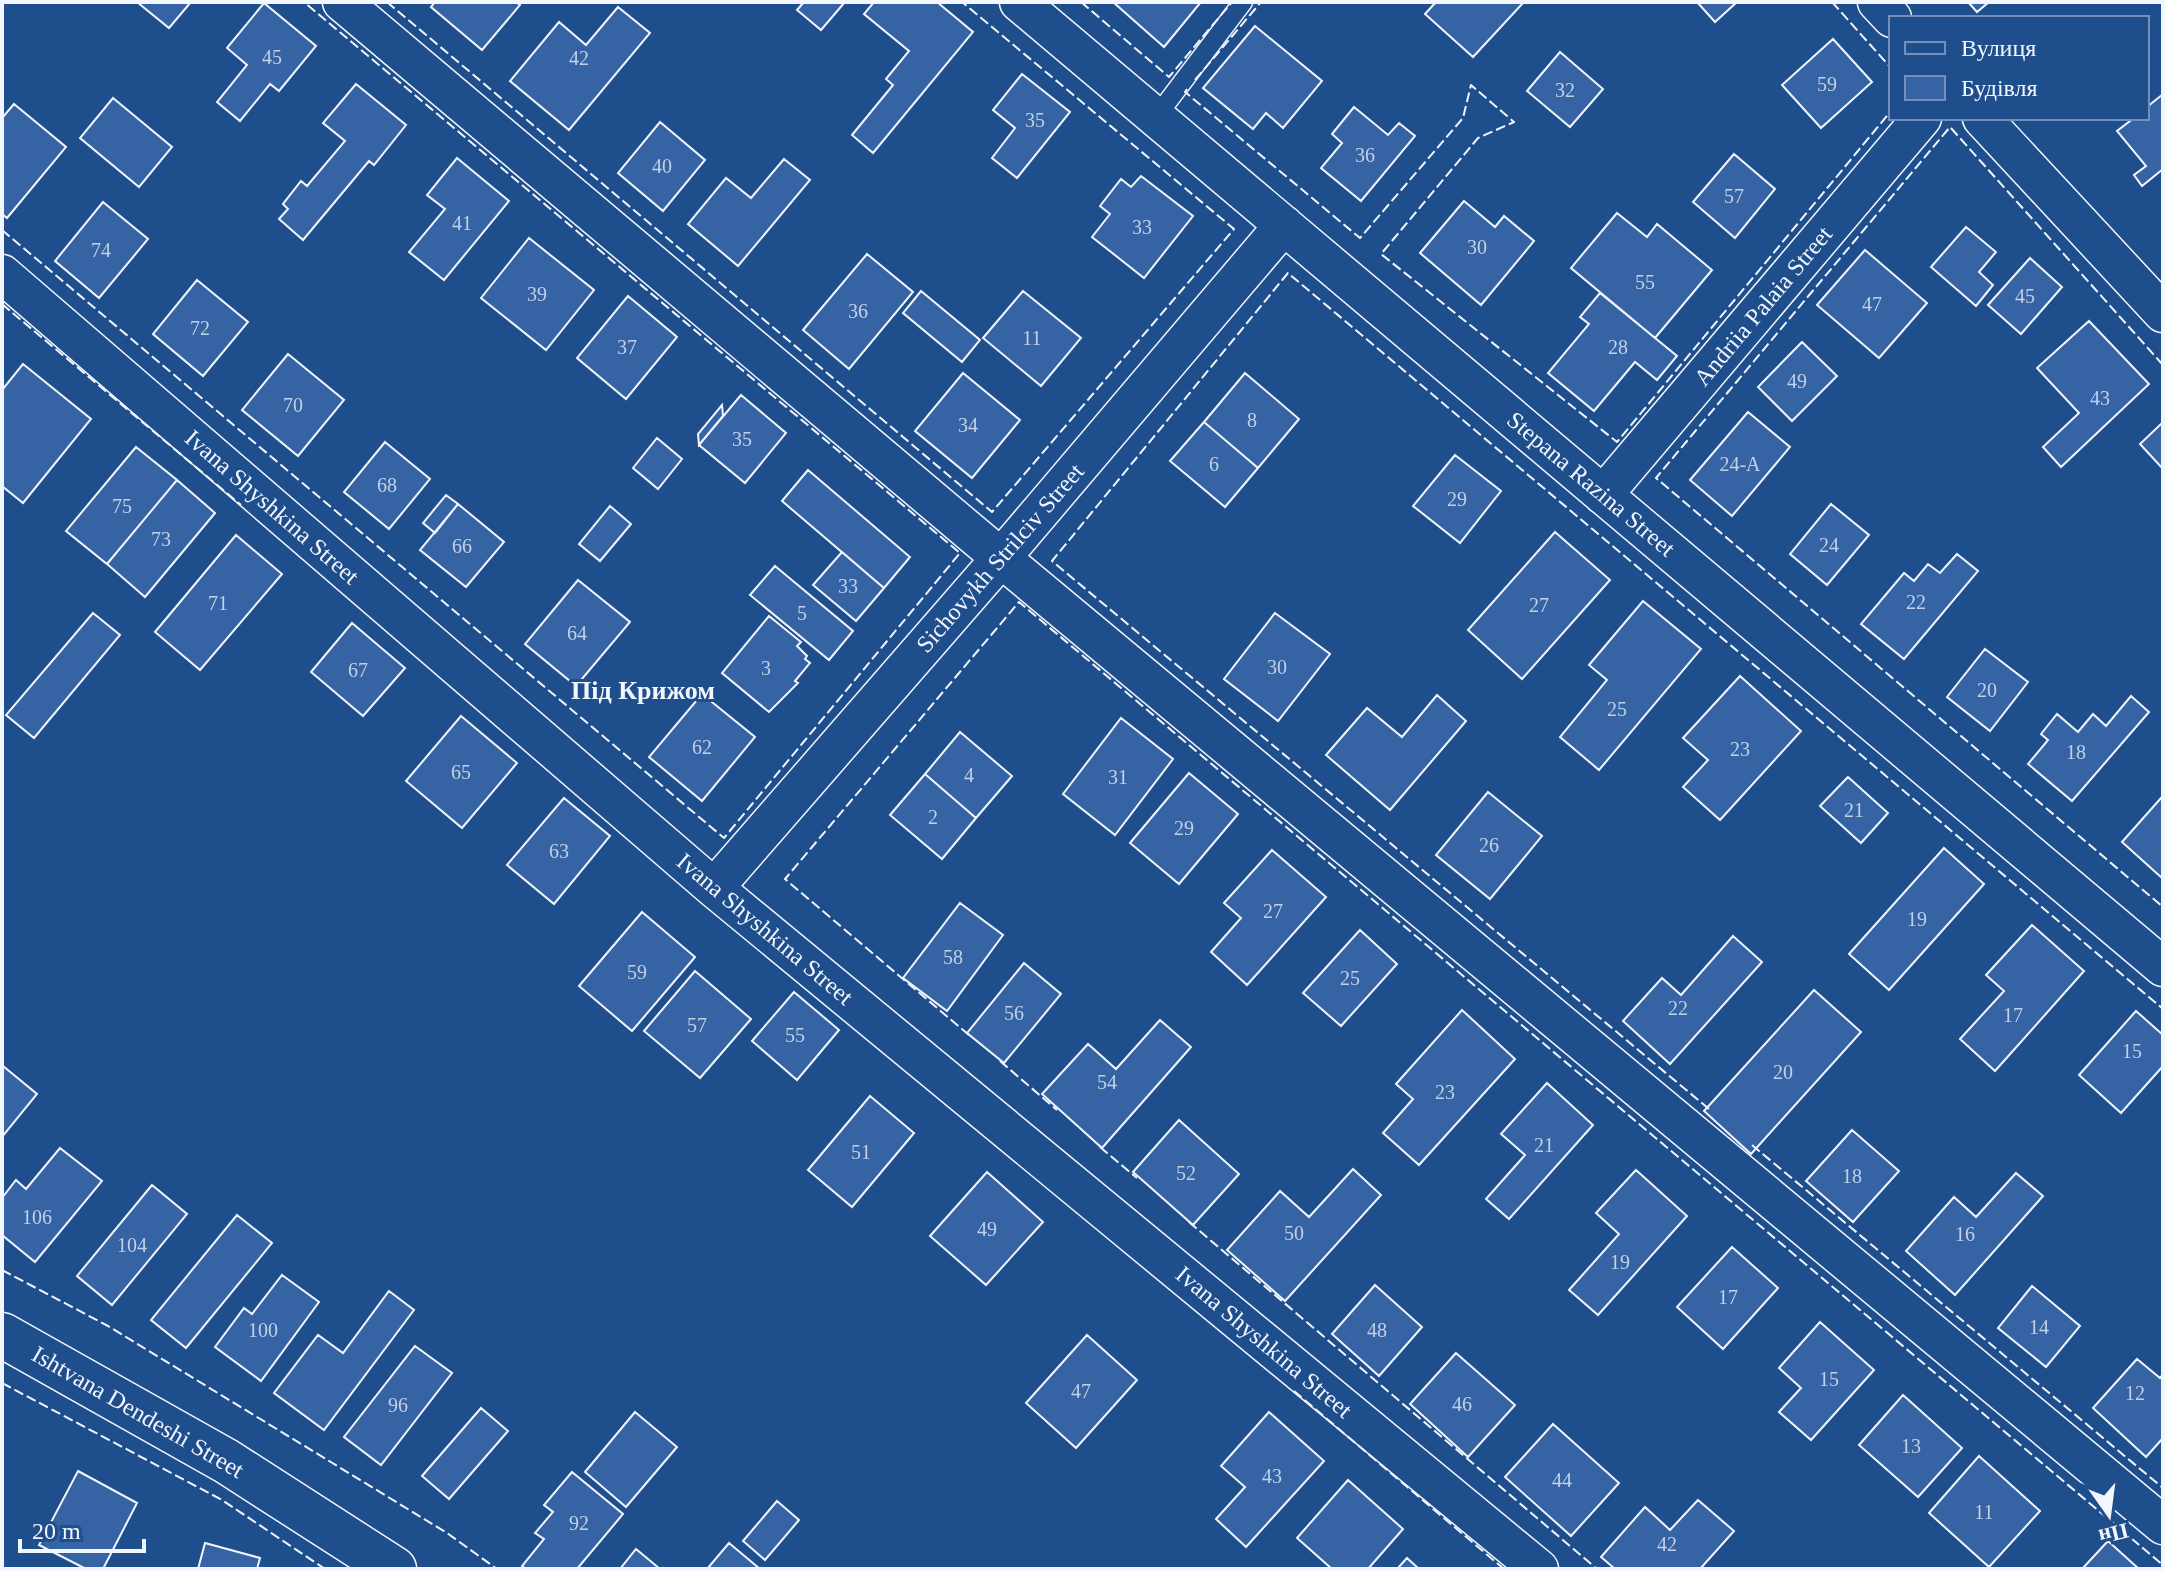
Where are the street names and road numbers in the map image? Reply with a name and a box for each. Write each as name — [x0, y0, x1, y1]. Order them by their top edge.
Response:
street label: Andriia Palaia Street — [1689, 221, 1837, 391]
street label: Stepana Razina Street — [1502, 406, 1680, 562]
street label: Ivana Shyshkina Street — [180, 425, 364, 590]
street label: Sichovykh Strilciv Street — [911, 458, 1089, 658]
street label: Ivana Shyshkina Street — [672, 848, 858, 1010]
street label: Ivana Shyshkina Street — [1171, 1261, 1357, 1423]
street label: Ishtvana Dendeshi Street — [28, 1341, 249, 1483]

